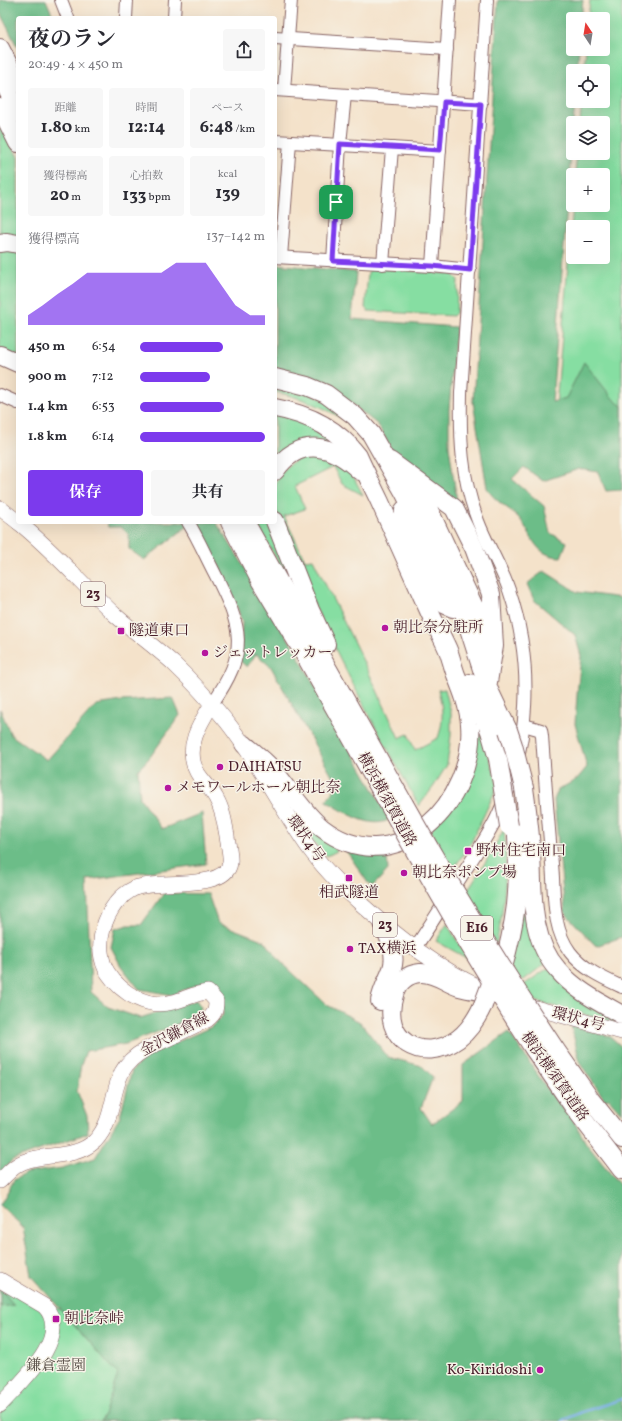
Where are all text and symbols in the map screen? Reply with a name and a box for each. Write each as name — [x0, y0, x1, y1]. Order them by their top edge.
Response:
north arrow — [566, 12, 610, 56]
map controls — [566, 12, 610, 264]
text: 夜のラン — [28, 25, 116, 56]
button: share — [223, 29, 265, 71]
text: 20:49 · 4 × 450 m — [28, 56, 123, 74]
button: locate — [566, 64, 610, 108]
text: 距離 — [55, 101, 77, 116]
text: 時間 — [136, 101, 158, 116]
text: ペース — [211, 101, 244, 116]
text: 1.80 — [41, 116, 72, 139]
text: 12:14 — [128, 116, 165, 139]
text: 6:48 — [200, 116, 233, 139]
button: layers — [566, 116, 610, 160]
text: km — [72, 122, 90, 137]
text: /km — [233, 122, 255, 137]
text: kcal — [218, 167, 237, 182]
button: + — [566, 168, 610, 212]
text: 獲得標高 — [44, 169, 88, 184]
text: 心拍数 — [130, 169, 163, 184]
text: 139 — [215, 182, 240, 205]
text: 20 — [50, 184, 69, 207]
text: 133 — [122, 184, 146, 207]
pin — [319, 185, 353, 219]
text: m — [69, 190, 81, 205]
text: bpm — [146, 190, 171, 205]
icon: arrive — [325, 191, 347, 213]
button: − — [566, 220, 610, 264]
text: 137–142 m — [206, 228, 265, 246]
text: 獲得標高 — [28, 231, 80, 249]
text: 450 m — [28, 338, 65, 356]
text: 6:54 — [92, 338, 116, 356]
text: 900 m — [28, 368, 67, 386]
text: 7:12 — [92, 368, 113, 386]
text: 1.4 km — [28, 398, 68, 416]
text: 6:53 — [92, 398, 115, 416]
text: 1.8 km — [28, 428, 67, 446]
text: 6:14 — [92, 428, 114, 446]
button: 保存 — [28, 470, 143, 516]
button: 共有 — [151, 470, 265, 516]
road number: 23 — [81, 582, 105, 606]
place label: 朝比奈分駐所 — [393, 618, 483, 639]
place label: 隧道東口 — [129, 621, 189, 642]
marker: 朝比奈分駐所 — [380, 623, 390, 633]
marker: 隧道東口 — [116, 626, 126, 636]
place label: ジェットレッカー — [213, 643, 333, 664]
marker: ジェットレッカー — [200, 648, 210, 658]
street label: 横浜横須賀道路 — [351, 749, 421, 851]
place label: DAIHATSU — [228, 757, 302, 778]
marker: DAIHATSU — [215, 762, 225, 772]
place label: メモワールホール朝比奈 — [176, 778, 340, 799]
marker: メモワールホール朝比奈 — [163, 783, 173, 793]
street label: 環状4号 — [281, 811, 329, 867]
place label: 野村住宅南口 — [476, 841, 566, 862]
marker: 野村住宅南口 — [463, 846, 473, 856]
place label: 朝比奈ポンプ場 — [412, 863, 517, 884]
marker: 朝比奈ポンプ場 — [399, 868, 409, 878]
marker: 相武隧道 — [344, 873, 354, 883]
place label: 相武隧道 — [319, 883, 379, 904]
road number: 23 — [373, 913, 397, 937]
road number: E16 — [461, 916, 493, 940]
place label: TAX横浜 — [358, 939, 416, 960]
marker: TAX横浜 — [345, 944, 355, 954]
street label: 環状4号 — [549, 1003, 607, 1037]
street label: 金沢鎌倉線 — [137, 1008, 213, 1062]
street label: 横浜横須賀道路 — [515, 1028, 593, 1126]
place label: 朝比奈峠 — [64, 1309, 124, 1330]
marker: 朝比奈峠 — [51, 1314, 61, 1324]
park label: 鎌倉霊園 — [26, 1356, 86, 1377]
place label: Ko-Kiridoshi — [447, 1360, 532, 1381]
marker: Ko-Kiridoshi — [535, 1365, 545, 1375]

